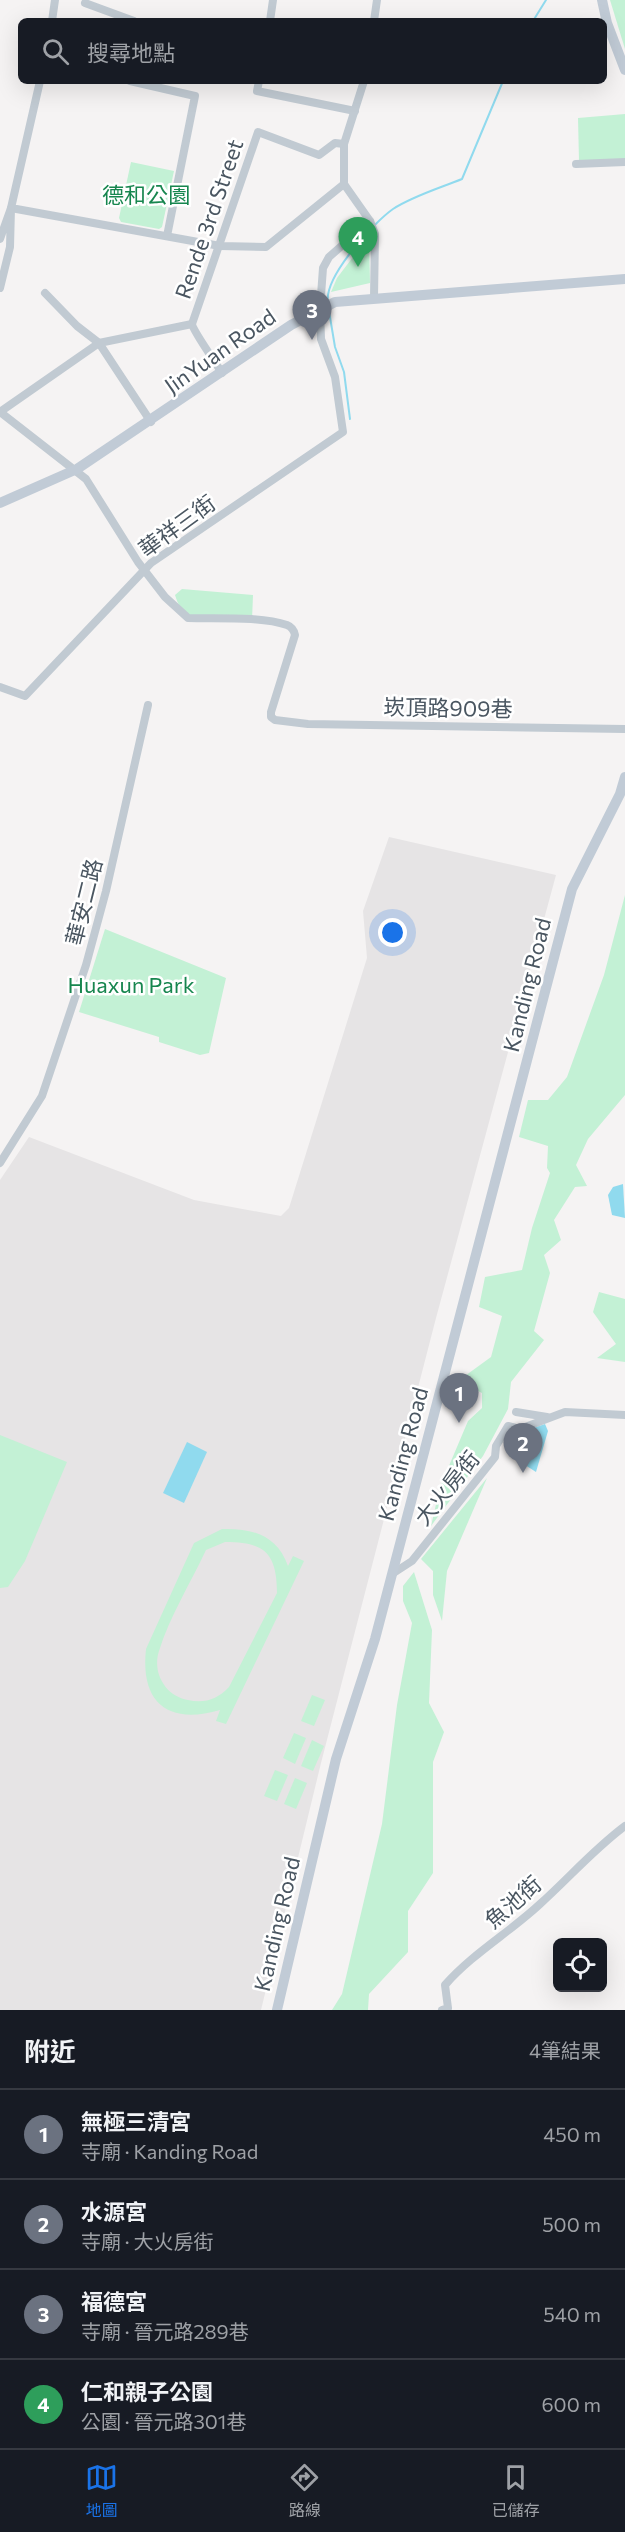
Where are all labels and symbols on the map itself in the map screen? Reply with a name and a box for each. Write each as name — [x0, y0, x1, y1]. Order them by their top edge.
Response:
street label: Rende 3rd Street — [169, 136, 248, 302]
park label: 德和公園 — [102, 181, 190, 208]
pin: 4 — [338, 218, 378, 267]
pin: 3 — [292, 290, 332, 340]
street label: JinYuan Road — [159, 302, 281, 399]
street label: 華祥三街 — [133, 489, 220, 562]
street label: 崁頂路909巷 — [383, 693, 513, 722]
street label: 華安二路 — [60, 856, 107, 948]
street label: Kanding Road — [497, 915, 556, 1055]
your location — [378, 918, 407, 947]
park label: Huaxun Park — [67, 971, 195, 998]
pin: 1 — [440, 1374, 478, 1423]
street label: Kanding Road — [372, 1384, 433, 1524]
pin: 2 — [504, 1424, 542, 1473]
street label: 大火房街 — [408, 1445, 485, 1530]
street label: Kanding Road — [248, 1854, 305, 1994]
street label: 魚池街 — [479, 1870, 546, 1933]

